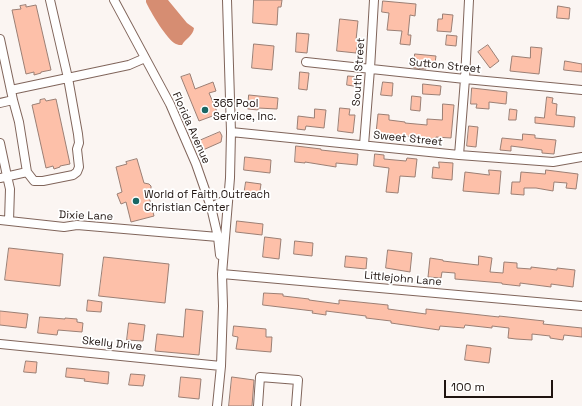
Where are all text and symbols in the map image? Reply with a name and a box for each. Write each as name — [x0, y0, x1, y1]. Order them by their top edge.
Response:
street label: South Street — [350, 37, 368, 107]
street label: Sutton Street — [408, 56, 482, 76]
street label: Florida Avenue — [169, 90, 213, 166]
place label: 365 Pool Service, Inc. — [213, 97, 276, 123]
marker: 365 Pool Service, Inc. — [200, 105, 210, 115]
street label: Sweet Street — [373, 129, 443, 149]
place label: World of Faith Outreach Christian Center — [144, 188, 270, 214]
marker: World of Faith Outreach Christian Center — [131, 196, 141, 206]
street label: Dixie Lane — [59, 208, 113, 224]
street label: Littlejohn Lane — [364, 269, 442, 289]
street label: Skelly Drive — [81, 334, 143, 354]
scale bar — [446, 372, 555, 398]
text: 100 m — [451, 379, 485, 395]

